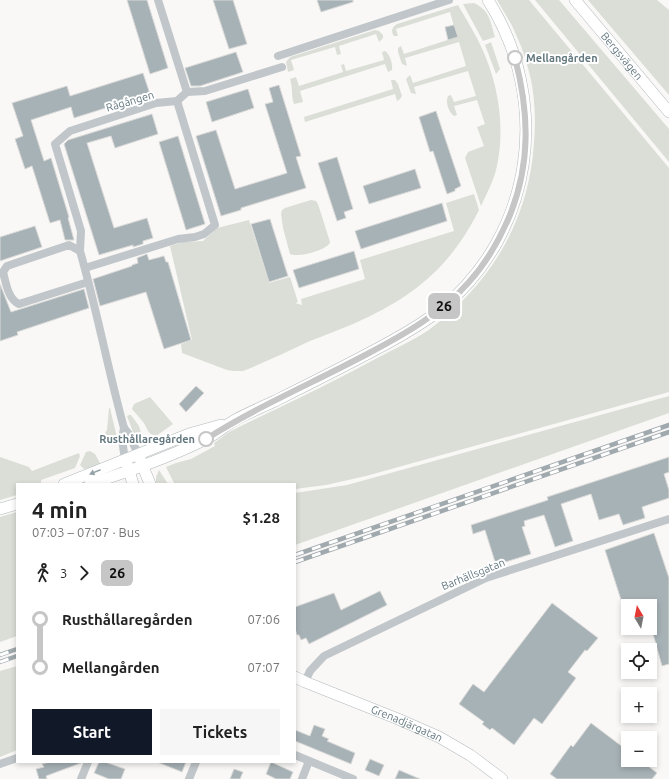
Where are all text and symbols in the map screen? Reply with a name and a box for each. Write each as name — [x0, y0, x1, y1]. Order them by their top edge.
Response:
street label: Bergsvägen — [599, 30, 645, 82]
marker: Mellangården — [507, 50, 523, 66]
place label: Mellangården — [526, 52, 598, 64]
street label: Rågången — [105, 88, 155, 114]
line badge: 26 — [426, 293, 462, 319]
text: 26 — [436, 298, 452, 314]
marker: Rusthållaregården — [198, 431, 214, 447]
place label: Rusthållaregården — [99, 433, 195, 445]
one-way arrow — [88, 470, 100, 476]
text: 4 min — [32, 497, 88, 522]
text: $1.28 — [242, 509, 280, 526]
text: 07:03 – 07:07 · Bus — [32, 525, 140, 539]
street label: Barhällsgatan — [439, 556, 507, 592]
icon: walk — [32, 562, 54, 584]
icon: forward — [73, 562, 95, 584]
text: 26 — [109, 565, 125, 581]
text: 3 — [60, 566, 67, 580]
north arrow — [621, 599, 657, 635]
map controls — [621, 599, 657, 767]
text: Rusthållaregården — [62, 611, 193, 628]
text: 07:06 — [247, 612, 280, 626]
button: locate — [621, 643, 657, 679]
text: Mellangården — [62, 659, 160, 676]
text: 07:07 — [247, 660, 280, 674]
button: + — [621, 687, 657, 723]
street label: Grenadjärgatan — [369, 703, 445, 744]
button: Start — [32, 709, 152, 755]
button: Tickets — [160, 709, 280, 755]
button: − — [621, 731, 657, 767]

